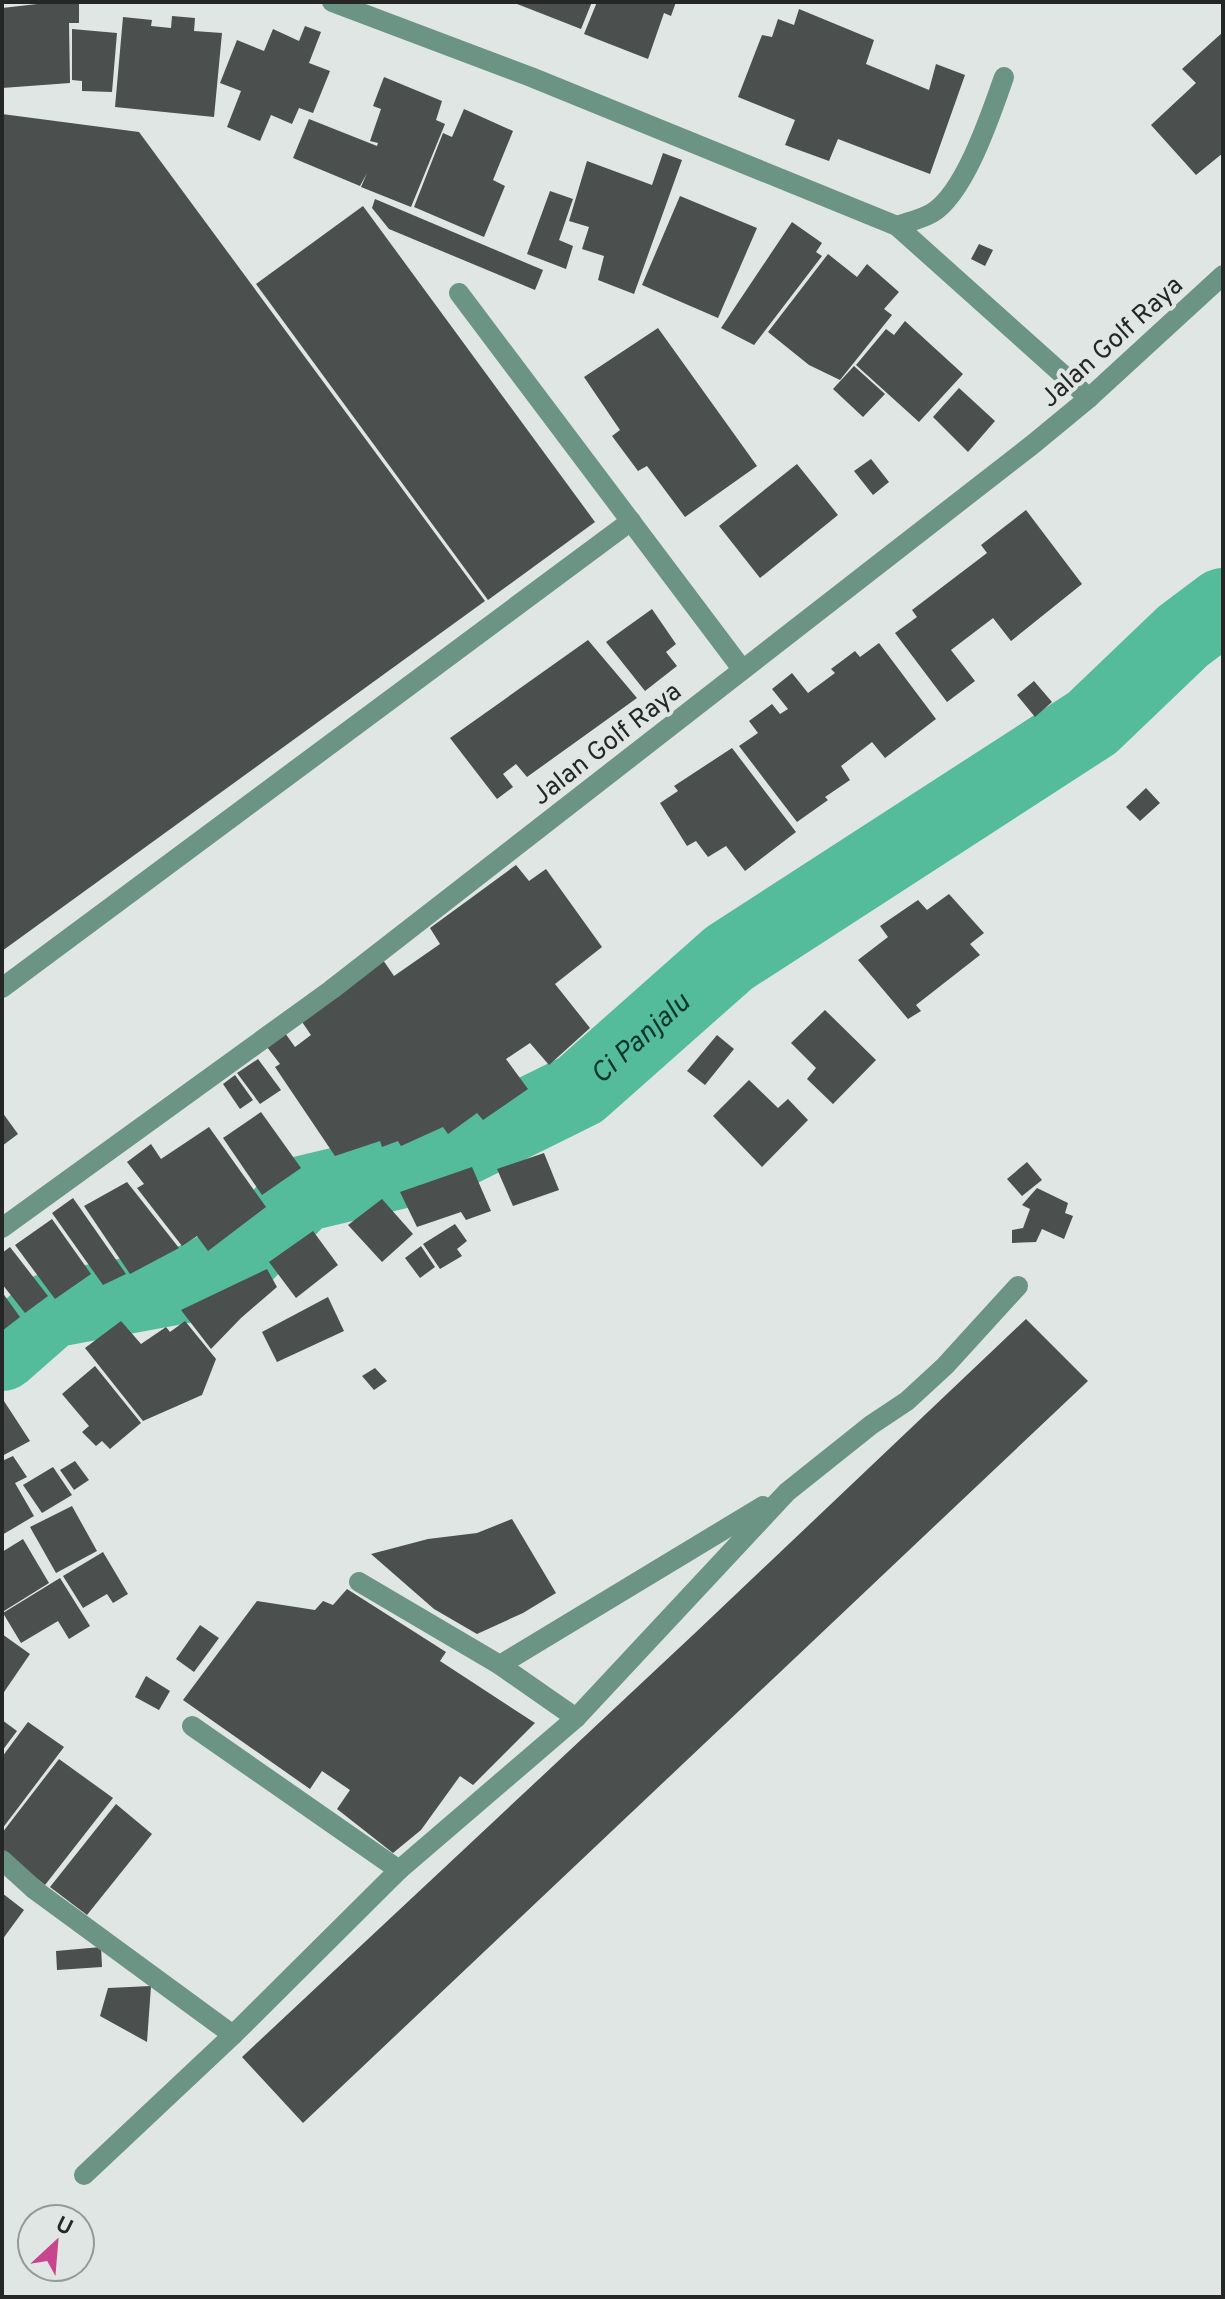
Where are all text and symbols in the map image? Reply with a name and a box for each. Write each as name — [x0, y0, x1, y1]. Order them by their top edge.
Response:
street label: Jalan Golf Raya — [1034, 270, 1191, 416]
street label: Jalan Golf Raya — [526, 676, 689, 814]
water label: Ci Panjalu — [584, 985, 699, 1093]
north arrow — [16, 2203, 96, 2283]
text: U — [51, 2212, 77, 2243]

